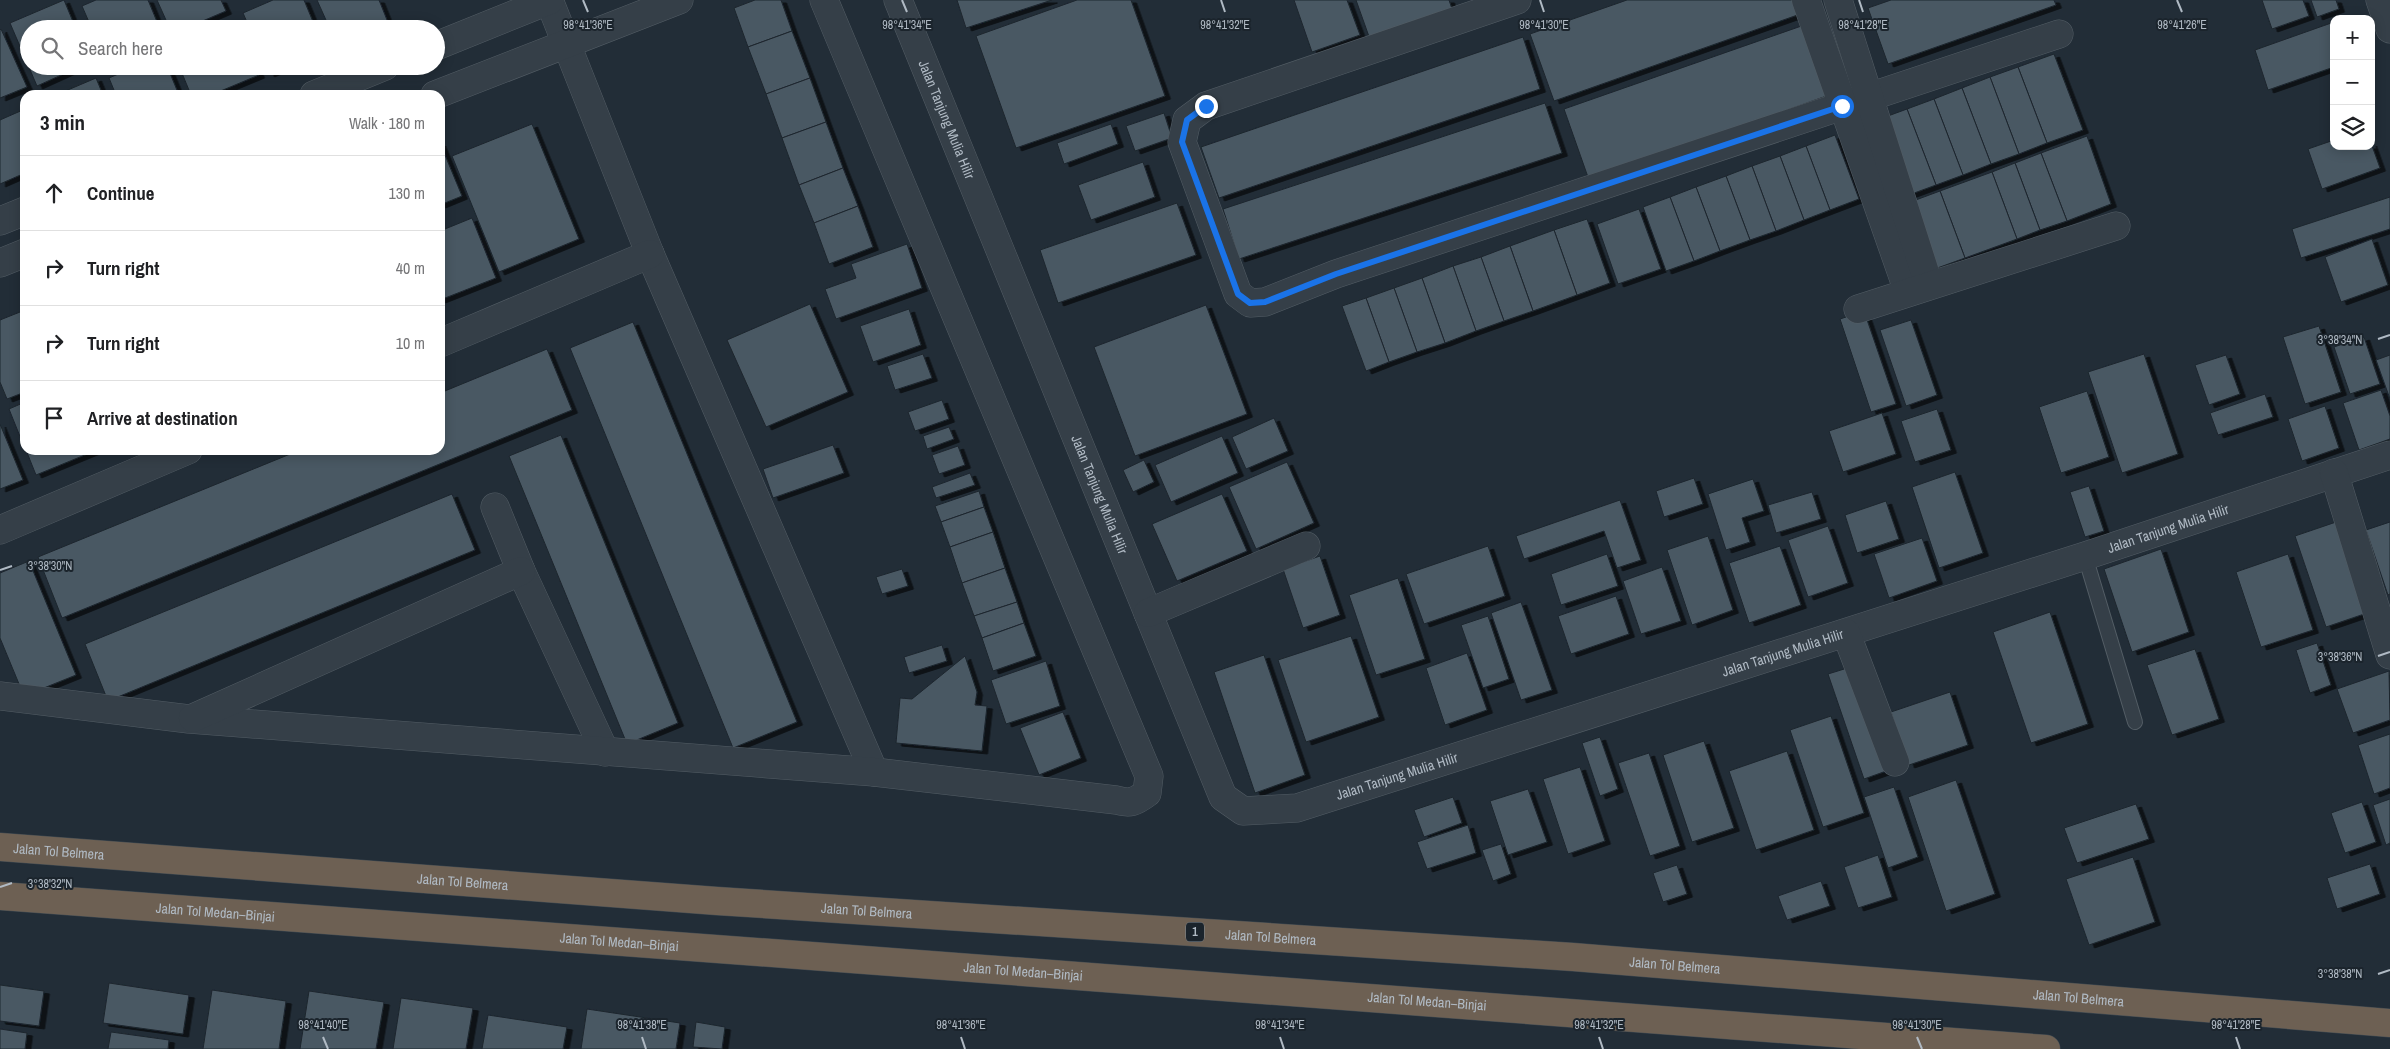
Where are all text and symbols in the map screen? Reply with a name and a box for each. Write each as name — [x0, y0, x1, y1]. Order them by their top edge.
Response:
map controls — [2330, 15, 2375, 150]
button: + — [2330, 15, 2375, 60]
text: 98°41'36"E — [563, 17, 613, 33]
text: 98°41'34"E — [882, 17, 932, 33]
text: 98°41'32"E — [1200, 17, 1250, 33]
text: 98°41'30"E — [1519, 17, 1569, 33]
text: 98°41'28"E — [1838, 17, 1888, 33]
text: 98°41'26"E — [2157, 17, 2207, 33]
search box — [20, 20, 445, 75]
icon: search — [38, 34, 66, 62]
text: Search here — [78, 35, 163, 61]
street label: Jalan Tanjung Mulia Hilir — [914, 57, 979, 182]
button: − — [2330, 60, 2375, 105]
route end — [1195, 95, 1218, 118]
route start — [1831, 95, 1854, 118]
button: layers — [2330, 105, 2375, 150]
text: 3 min — [40, 108, 85, 137]
text: Walk · 180 m — [349, 112, 425, 134]
icon: ahead — [40, 179, 68, 207]
text: Continue — [87, 180, 155, 206]
text: 130 m — [389, 182, 425, 204]
icon: right — [40, 254, 68, 282]
text: Turn right — [87, 255, 159, 281]
text: 40 m — [396, 257, 425, 279]
icon: right — [40, 329, 68, 357]
text: Turn right — [87, 330, 159, 356]
text: 10 m — [396, 332, 425, 354]
text: 3°38'34"N — [2318, 332, 2362, 348]
icon: arrive — [40, 404, 68, 432]
text: Arrive at destination — [87, 405, 238, 431]
street label: Jalan Tanjung Mulia Hilir — [1067, 432, 1132, 557]
street label: Jalan Tanjung Mulia Hilir — [2105, 500, 2231, 557]
text: 3°38'30"N — [28, 558, 72, 574]
street label: Jalan Tanjung Mulia Hilir — [1720, 625, 1846, 681]
text: 3°38'36"N — [2318, 649, 2362, 665]
street label: Jalan Tanjung Mulia Hilir — [1334, 748, 1460, 804]
street label: Jalan Tol Belmera — [13, 839, 106, 864]
street label: Jalan Tol Belmera — [417, 869, 509, 894]
text: 3°38'32"N — [28, 876, 72, 892]
street label: Jalan Tol Medan–Binjai — [155, 899, 276, 926]
street label: Jalan Tol Belmera — [821, 899, 913, 923]
road number: 1 — [1186, 922, 1204, 942]
street label: Jalan Tol Belmera — [1225, 925, 1317, 949]
street label: Jalan Tol Medan–Binjai — [559, 929, 679, 955]
street label: Jalan Tol Belmera — [1629, 953, 1722, 978]
street label: Jalan Tol Medan–Binjai — [963, 958, 1083, 985]
text: 3°38'38"N — [2318, 966, 2362, 982]
street label: Jalan Tol Belmera — [2032, 985, 2125, 1011]
street label: Jalan Tol Medan–Binjai — [1367, 988, 1487, 1015]
text: 98°41'40"E — [298, 1017, 348, 1033]
text: 98°41'38"E — [617, 1017, 667, 1033]
text: 98°41'36"E — [936, 1017, 986, 1033]
text: 98°41'34"E — [1255, 1017, 1305, 1033]
text: 98°41'32"E — [1574, 1017, 1624, 1033]
text: 98°41'30"E — [1892, 1017, 1942, 1033]
text: 98°41'28"E — [2211, 1017, 2261, 1033]

